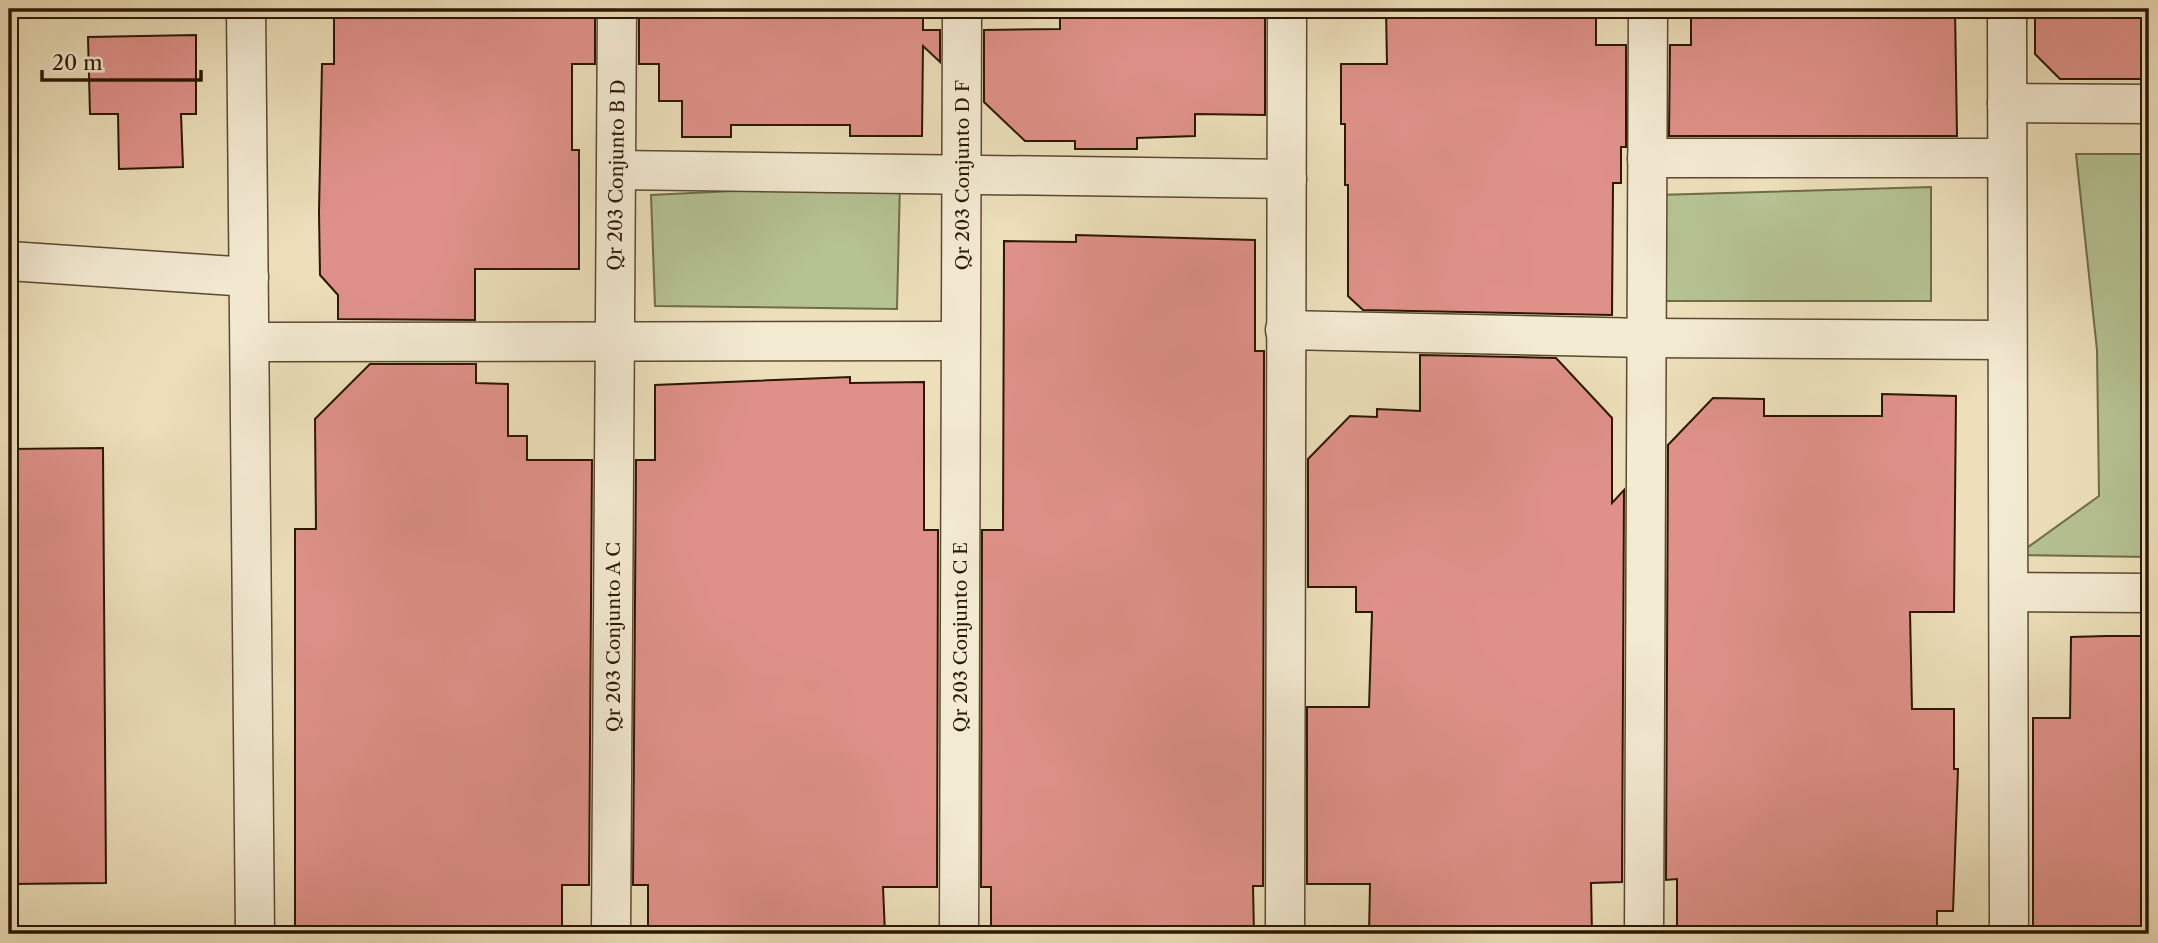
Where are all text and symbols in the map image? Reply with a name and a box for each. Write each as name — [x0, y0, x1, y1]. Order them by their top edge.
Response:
scale bar — [42, 38, 201, 82]
text: 20 m — [52, 50, 103, 75]
street label: Qr 203 Conjunto B D — [603, 79, 630, 271]
street label: Qr 203 Conjunto D F — [951, 80, 974, 270]
street label: Qr 203 Conjunto A C — [602, 542, 625, 732]
street label: Qr 203 Conjunto C E — [949, 542, 972, 732]

